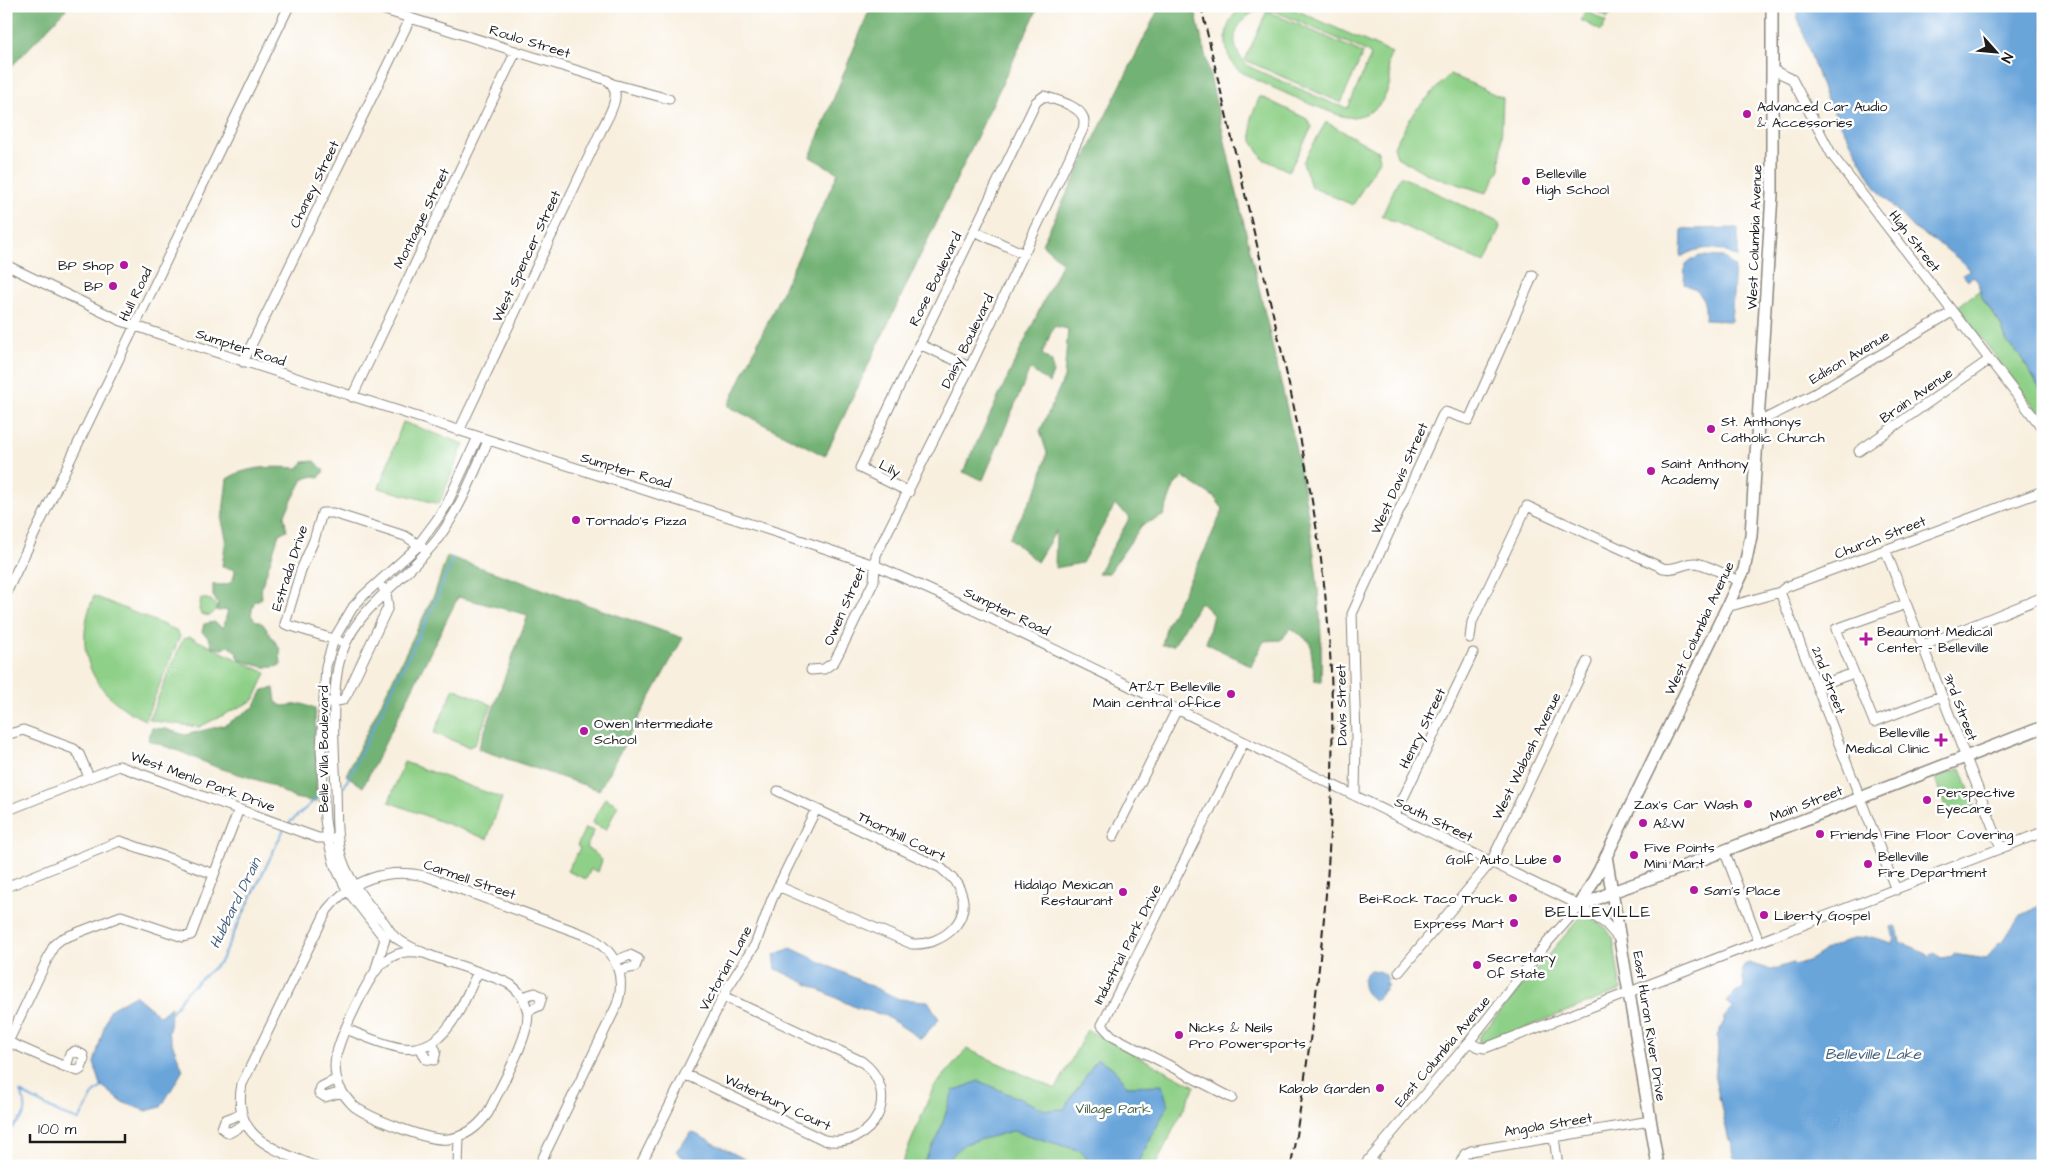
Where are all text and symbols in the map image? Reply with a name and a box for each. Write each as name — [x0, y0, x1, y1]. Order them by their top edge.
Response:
street label: Roulo Street — [487, 20, 573, 64]
north arrow — [1972, 28, 2022, 78]
text: N — [1996, 49, 2018, 66]
place label: Advanced Car Audio & Accessories — [1757, 97, 1887, 133]
marker: Advanced Car Audio & Accessories — [1741, 108, 1753, 120]
street label: Chaney Street — [285, 137, 345, 232]
street label: Montague Street — [389, 164, 455, 272]
place label: Belleville High School — [1536, 164, 1609, 200]
street label: West Columbia Avenue — [1742, 164, 1768, 310]
marker: Belleville High School — [1520, 175, 1532, 187]
street label: West Spencer Street — [488, 187, 566, 326]
street label: High Street — [1884, 206, 1945, 277]
street label: Rose Boulevard — [905, 229, 967, 330]
place label: BP Shop — [58, 256, 114, 276]
marker: BP Shop — [118, 259, 130, 271]
street label: Hull Road — [114, 264, 158, 325]
place label: BP — [84, 277, 103, 297]
marker: BP — [107, 280, 119, 292]
street label: Daisy Boulevard — [936, 291, 999, 392]
street label: Sumpter Road — [193, 324, 288, 372]
street label: Edison Avenue — [1806, 326, 1894, 390]
street label: Brain Avenue — [1876, 363, 1957, 428]
place label: St. Anthonys Catholic Church — [1721, 412, 1825, 448]
street label: West Davis Street — [1366, 419, 1434, 537]
marker: St. Anthonys Catholic Church — [1705, 423, 1717, 435]
street label: Sumpter Road — [578, 448, 673, 494]
place label: Saint Anthony Academy — [1661, 454, 1749, 490]
street label: Lily — [875, 455, 904, 483]
marker: Saint Anthony Academy — [1645, 465, 1657, 477]
place label: Tornado's Pizza — [586, 511, 686, 531]
street label: Church Street — [1832, 511, 1929, 565]
marker: Tornado's Pizza — [570, 514, 582, 526]
street label: Estrada Drive — [267, 522, 313, 614]
street label: West Columbia Avenue — [1660, 558, 1740, 698]
street label: Owen Street — [819, 564, 871, 649]
street label: Sumpter Road — [960, 582, 1053, 641]
place label: Beaumont Medical Center - Belleville — [1877, 622, 1992, 658]
marker: Beaumont Medical Center - Belleville — [1859, 632, 1873, 646]
street label: 2nd Street — [1806, 644, 1850, 717]
street label: Davis Street — [1331, 664, 1353, 746]
street label: 3rd Street — [1938, 671, 1982, 744]
place label: AT&T Belleville Main central office — [1093, 677, 1221, 713]
street label: Belle Villa Boulevard — [314, 685, 334, 813]
street label: Henry Street — [1395, 685, 1451, 772]
marker: AT&T Belleville Main central office — [1225, 688, 1237, 700]
street label: West Wabash Avenue — [1487, 689, 1567, 823]
place label: Owen Intermediate School — [594, 714, 714, 750]
place label: Belleville Medical Clinic — [1846, 723, 1930, 759]
marker: Owen Intermediate School — [578, 725, 590, 737]
marker: Belleville Medical Clinic — [1934, 733, 1948, 747]
street label: West Menlo Park Drive — [128, 746, 278, 818]
street label: Main Street — [1767, 781, 1846, 827]
place label: Perspective Eyecare — [1937, 783, 2016, 819]
street label: South Street — [1391, 792, 1477, 848]
marker: Perspective Eyecare — [1921, 794, 1933, 806]
place label: Zax's Car Wash — [1634, 795, 1738, 815]
marker: Zax's Car Wash — [1742, 798, 1754, 810]
street label: Thornhill Court — [854, 807, 949, 867]
place label: A&W — [1653, 814, 1685, 834]
marker: A&W — [1637, 817, 1649, 829]
place label: Friends Fine Floor Covering — [1830, 825, 2014, 845]
marker: Friends Fine Floor Covering — [1814, 828, 1826, 840]
place label: Five Points Mini Mart — [1644, 838, 1715, 874]
place label: Belleville Fire Department — [1878, 847, 1987, 883]
marker: Five Points Mini Mart — [1628, 849, 1640, 861]
place label: Golf Auto Lube — [1446, 850, 1547, 870]
water label: Hubbard Drain — [204, 853, 267, 952]
marker: Golf Auto Lube — [1551, 853, 1563, 865]
street label: Carmell Street — [421, 855, 519, 905]
marker: Belleville Fire Department — [1862, 858, 1874, 870]
place label: Hidalgo Mexican Restaurant — [1014, 875, 1113, 911]
street label: Industrial Park Drive — [1089, 880, 1167, 1008]
place label: Sam's Place — [1704, 881, 1781, 901]
marker: Sam's Place — [1688, 884, 1700, 896]
marker: Hidalgo Mexican Restaurant — [1117, 886, 1129, 898]
place label: Bei-Rock Taco Truck — [1359, 889, 1503, 909]
marker: Bei-Rock Taco Truck — [1507, 892, 1519, 904]
district label: BELLEVILLE — [1545, 901, 1651, 923]
place label: Liberty Gospel — [1774, 906, 1870, 926]
marker: Liberty Gospel — [1758, 909, 1770, 921]
place label: Express Mart — [1414, 914, 1504, 934]
marker: Express Mart — [1508, 917, 1520, 929]
street label: Victorian Lane — [694, 922, 758, 1015]
place label: Secretary Of State — [1487, 948, 1556, 984]
street label: East Huron River Drive — [1627, 950, 1671, 1103]
marker: Secretary Of State — [1471, 959, 1483, 971]
street label: East Columbia Avenue — [1390, 991, 1496, 1112]
place label: Nicks & Neils Pro Powersports — [1189, 1018, 1306, 1054]
marker: Nicks & Neils Pro Powersports — [1173, 1029, 1185, 1041]
water label: Belleville Lake — [1825, 1044, 1922, 1065]
street label: Waterbury Court — [721, 1069, 834, 1137]
place label: Kabob Garden — [1279, 1079, 1370, 1099]
marker: Kabob Garden — [1374, 1082, 1386, 1094]
park label: Village Park — [1075, 1099, 1151, 1119]
street label: Angola Street — [1503, 1108, 1594, 1142]
scale bar — [30, 1112, 125, 1144]
text: 100 m — [38, 1119, 77, 1140]

